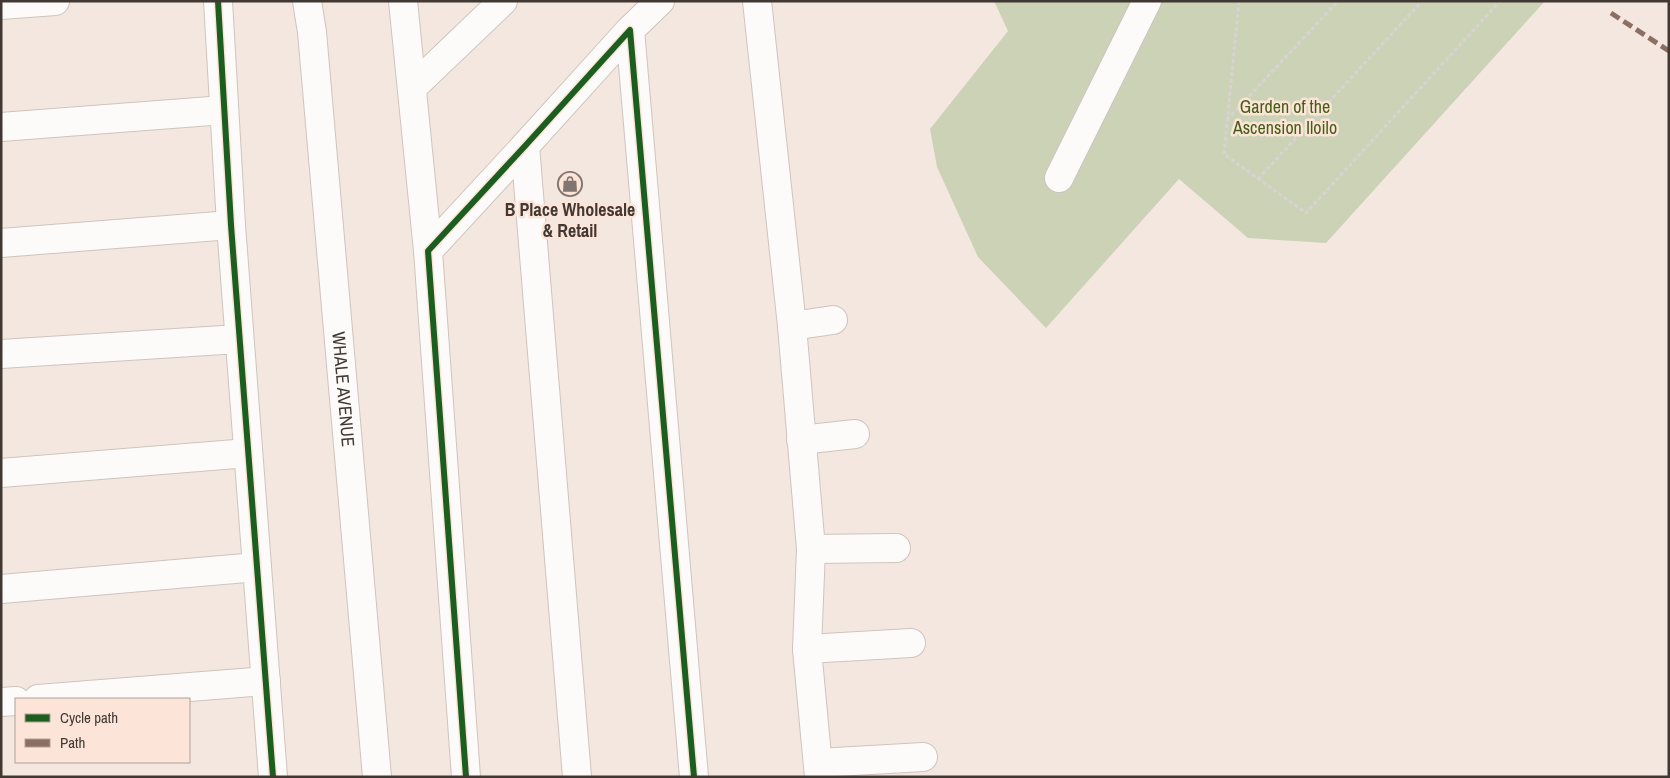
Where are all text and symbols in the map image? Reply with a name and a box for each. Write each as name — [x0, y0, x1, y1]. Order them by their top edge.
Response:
park label: Garden of the Ascension Iloilo — [1232, 94, 1337, 140]
shop icon: B Place Wholesale & Retail — [557, 171, 583, 197]
place label: B Place Wholesale & Retail — [505, 197, 635, 243]
street label: WHALE AVENUE — [326, 331, 361, 448]
legend — [15, 698, 190, 763]
text: Cycle path — [60, 707, 118, 728]
text: Path — [60, 732, 85, 753]

